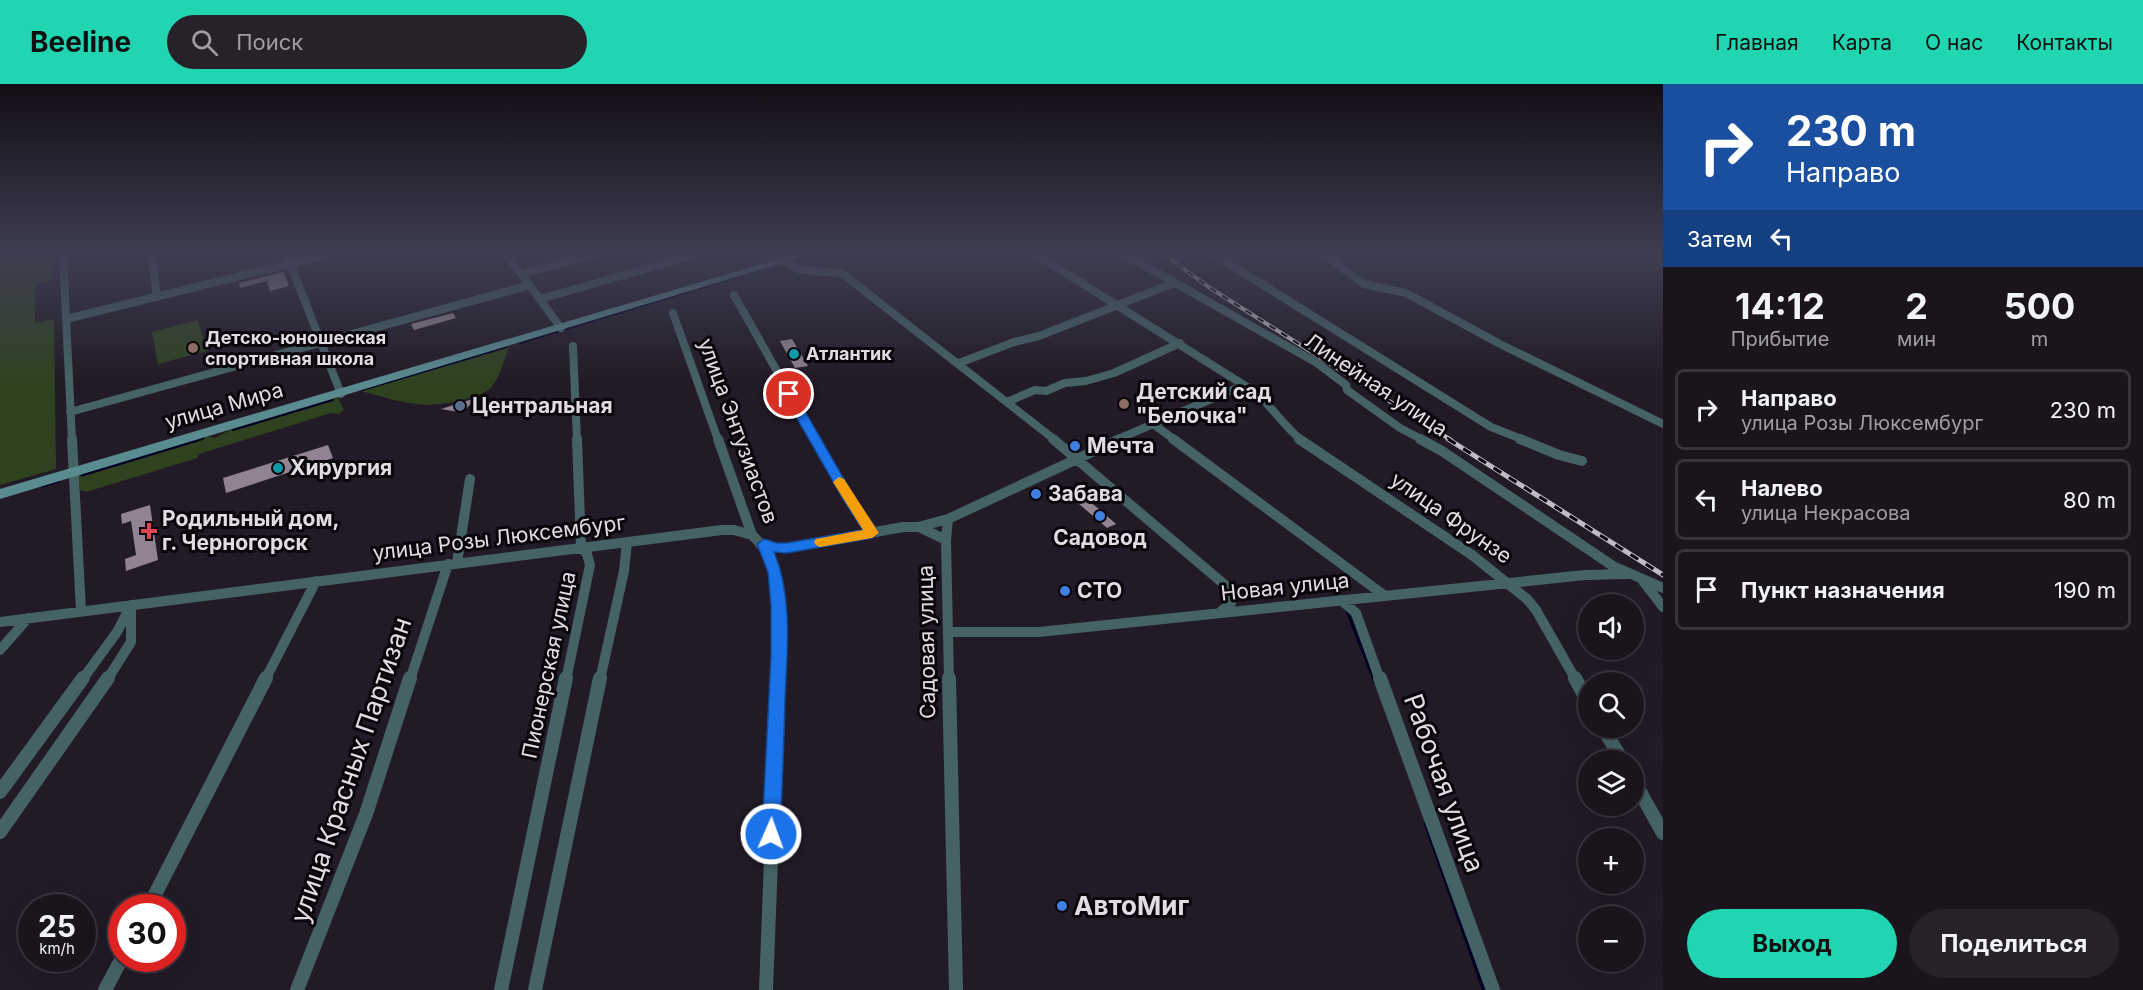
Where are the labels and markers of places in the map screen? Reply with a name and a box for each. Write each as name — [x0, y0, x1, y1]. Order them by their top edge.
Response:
place label: Детско-юношеская спортивная школа — [205, 327, 386, 369]
marker: Детско-юношеская спортивная школа — [186, 341, 200, 355]
place label: Атлантик — [806, 343, 892, 364]
marker: Атлантик — [787, 347, 801, 361]
pin — [763, 368, 814, 419]
place label: Детский сад "Белочка" — [1136, 379, 1271, 428]
place label: Центральная — [472, 393, 613, 418]
marker: Детский сад "Белочка" — [1117, 397, 1131, 411]
marker: Центральная — [453, 399, 467, 413]
place label: Мечта — [1087, 433, 1155, 458]
marker: Мечта — [1068, 439, 1082, 453]
place label: Хирургия — [290, 455, 392, 480]
marker: Хирургия — [271, 461, 285, 475]
place label: Забава — [1048, 481, 1123, 506]
marker: Забава — [1029, 487, 1043, 501]
place label: Родильный дом, г. Черногорск — [162, 506, 340, 555]
marker: Садовод — [1093, 509, 1107, 523]
marker: Родильный дом, г. Черногорск — [140, 522, 158, 540]
place label: Садовод — [1053, 525, 1147, 550]
place label: СТО — [1077, 578, 1122, 603]
marker: СТО — [1058, 584, 1072, 598]
place label: АвтоМиг — [1074, 890, 1189, 921]
marker: АвтоМиг — [1055, 899, 1069, 913]

